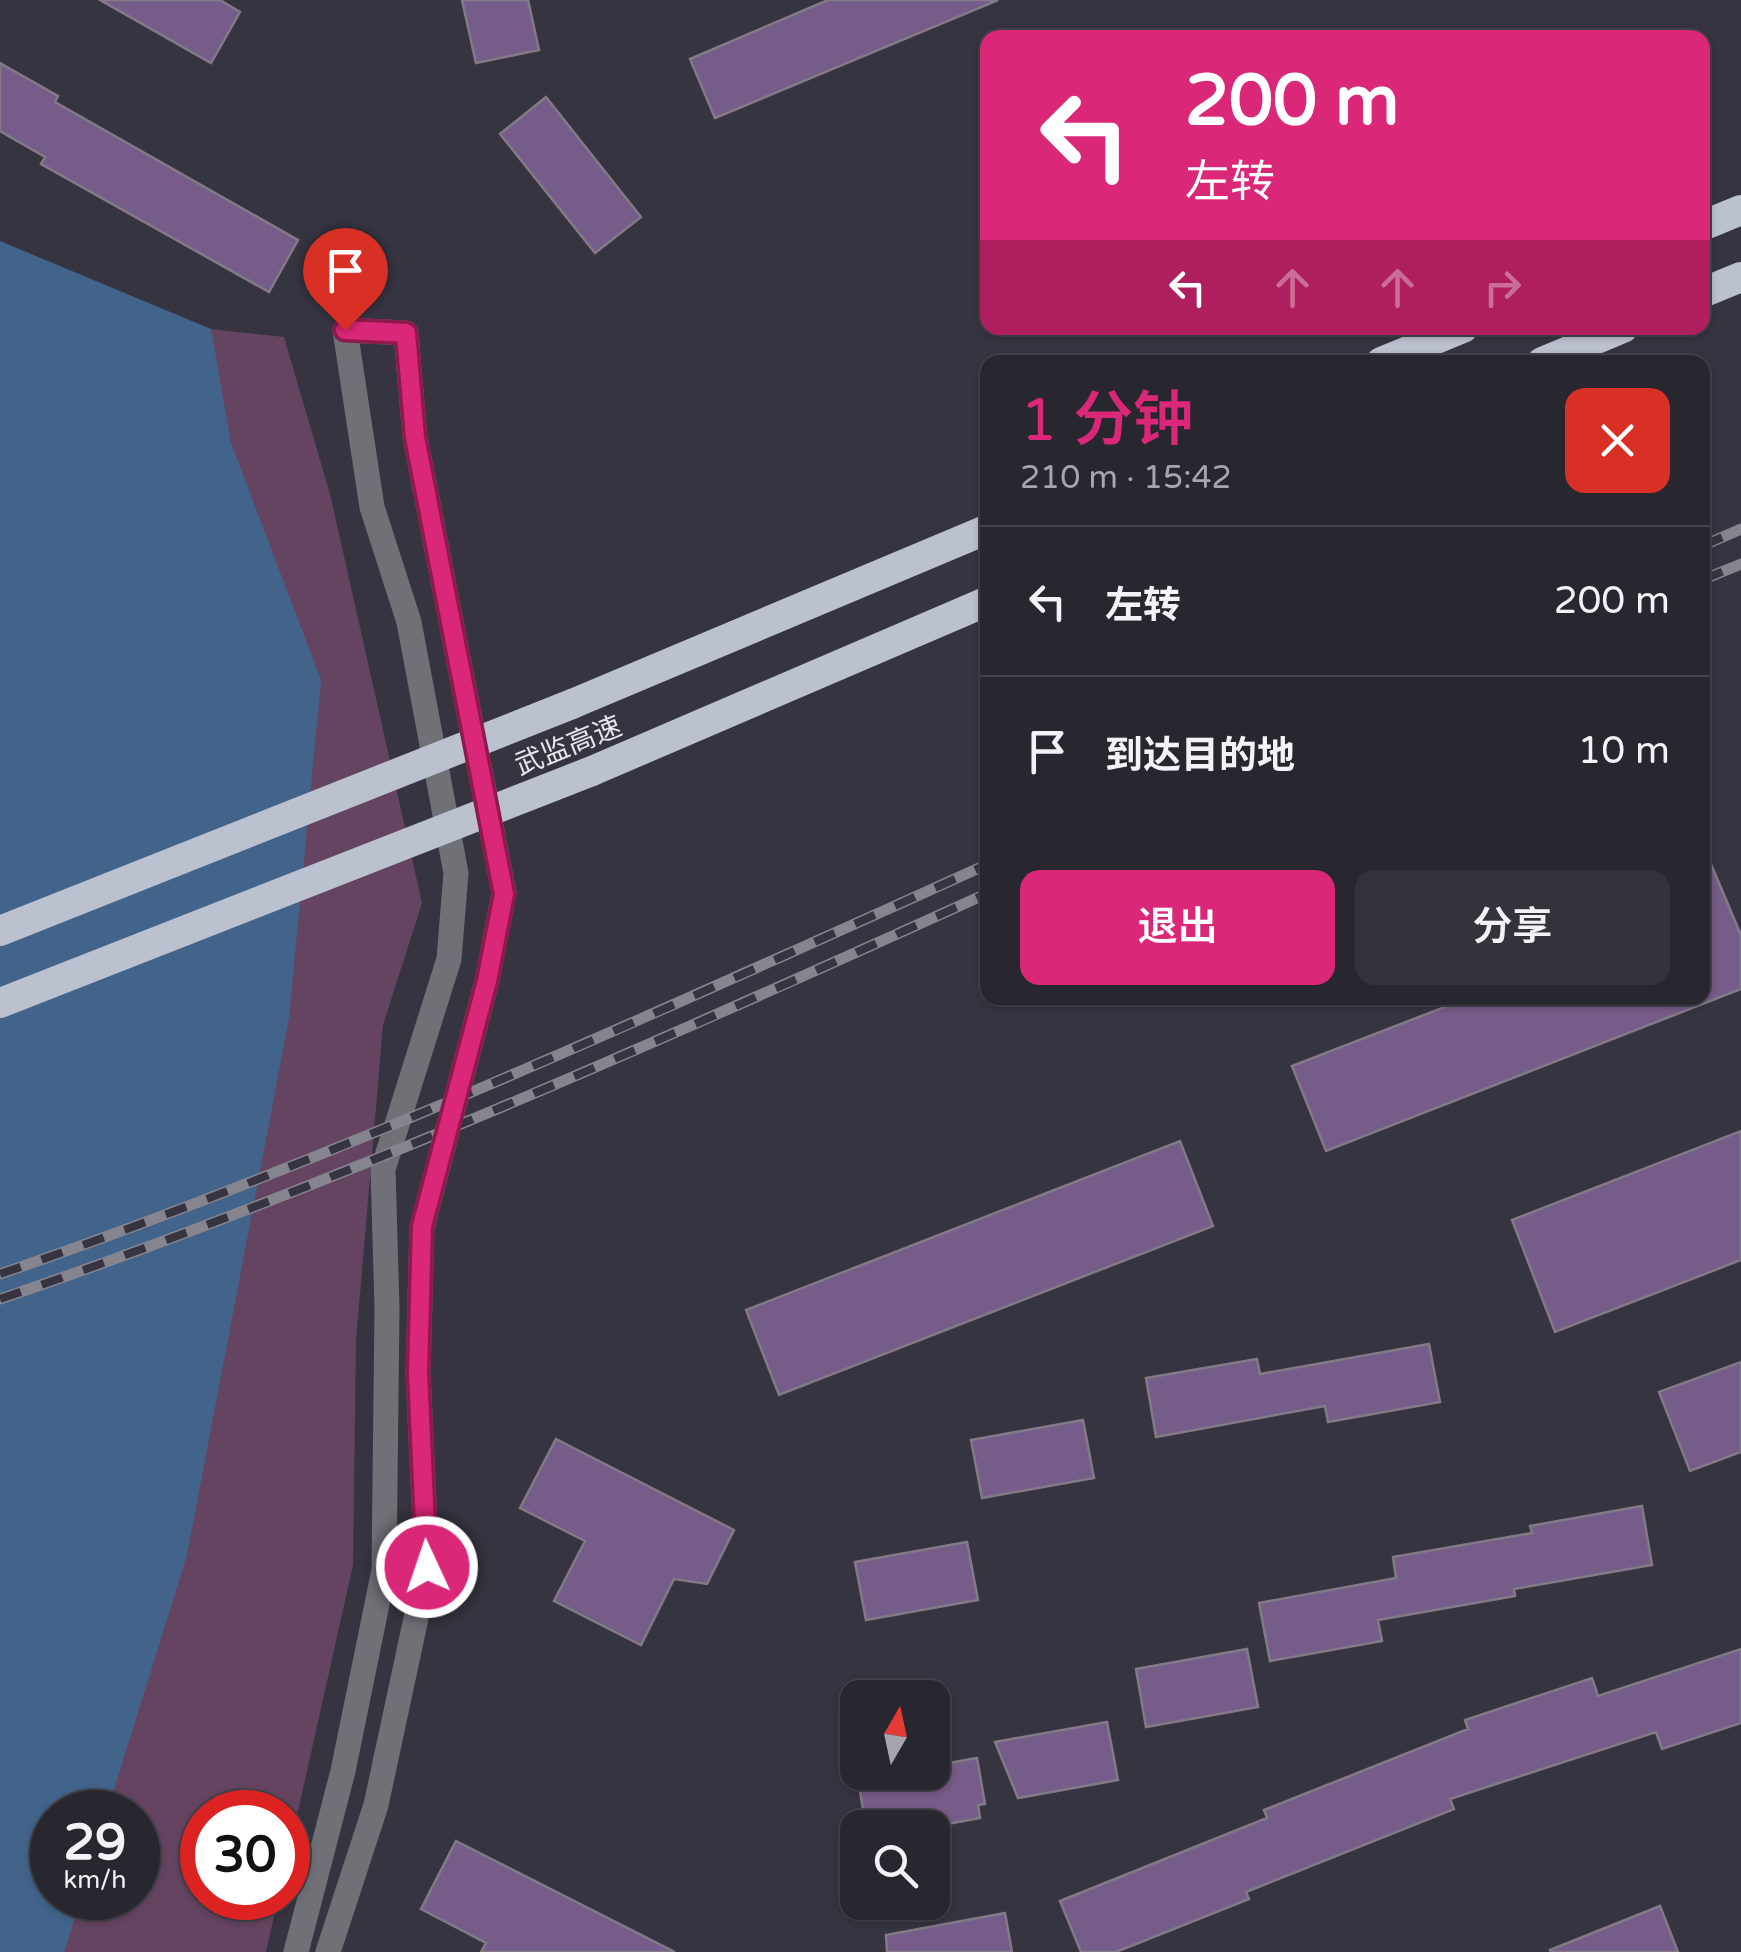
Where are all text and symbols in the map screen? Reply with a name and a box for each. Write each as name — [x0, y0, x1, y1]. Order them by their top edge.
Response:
text: 200 m — [1185, 60, 1399, 144]
icon: left — [1020, 70, 1150, 200]
text: 左转 — [1185, 156, 1275, 210]
pin — [303, 228, 388, 331]
icon: arrive — [318, 243, 373, 298]
icon: left — [1160, 260, 1215, 315]
icon: ahead — [1265, 260, 1320, 315]
icon: ahead — [1370, 260, 1425, 315]
icon: right — [1475, 260, 1530, 315]
text: 1 分钟 — [1020, 385, 1193, 457]
button: close — [1565, 388, 1670, 493]
text: 210 m · 15:42 — [1020, 459, 1232, 497]
icon: left — [1020, 574, 1075, 629]
text: 200 m — [1554, 578, 1670, 624]
text: 左转 — [1105, 583, 1181, 629]
street label: 武监高速 — [510, 709, 627, 783]
icon: arrive — [1020, 724, 1075, 779]
text: 10 m — [1578, 728, 1670, 774]
text: 到达目的地 — [1105, 733, 1295, 779]
button: 退出 — [1020, 870, 1335, 985]
button: 分享 — [1355, 870, 1670, 985]
position arrow — [375, 1515, 479, 1619]
north arrow — [840, 1680, 950, 1790]
map controls — [840, 1680, 950, 1920]
speed limit sign: 30 — [180, 1790, 310, 1920]
button: search — [840, 1810, 950, 1920]
text: 29 — [64, 1813, 126, 1873]
text: km/h — [64, 1865, 126, 1895]

